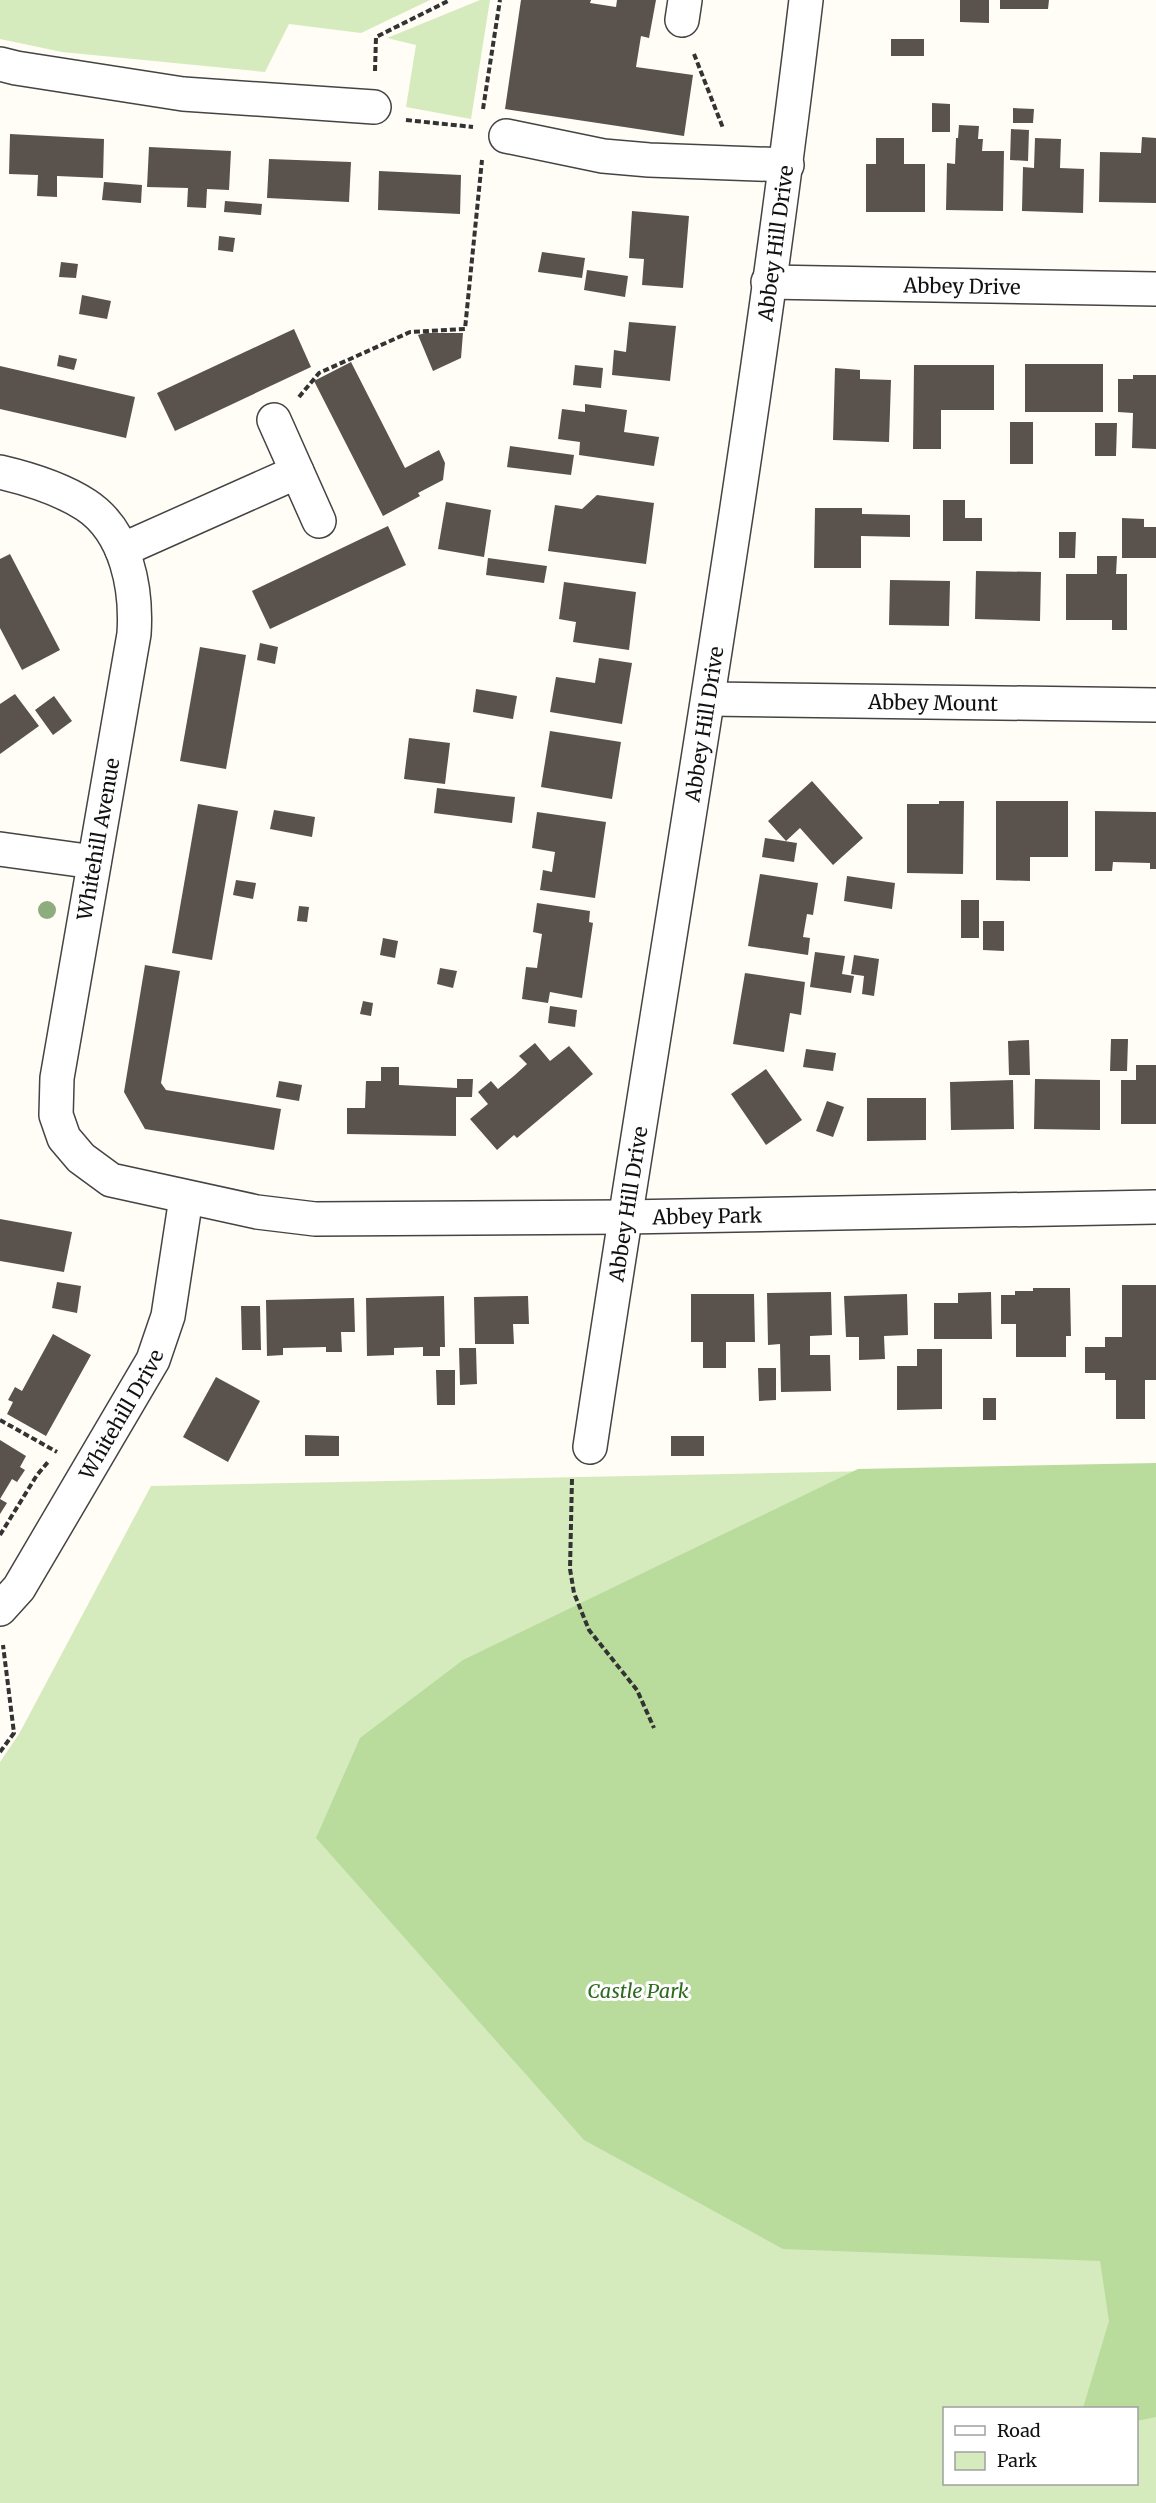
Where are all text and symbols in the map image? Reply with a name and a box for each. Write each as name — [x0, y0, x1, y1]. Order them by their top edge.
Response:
street label: Abbey Hill Drive — [752, 164, 798, 324]
street label: Abbey Drive — [902, 272, 1021, 299]
street label: Abbey Hill Drive — [679, 644, 728, 804]
street label: Abbey Mount — [867, 689, 998, 715]
street label: Whitehill Avenue — [71, 756, 125, 923]
street label: Abbey Hill Drive — [603, 1124, 652, 1284]
street label: Abbey Park — [651, 1202, 763, 1229]
street label: Whitehill Drive — [73, 1346, 168, 1484]
park label: Castle Park — [587, 1978, 689, 2003]
legend — [943, 2407, 1138, 2485]
text: Road — [997, 2419, 1041, 2442]
text: Park — [997, 2449, 1038, 2472]

